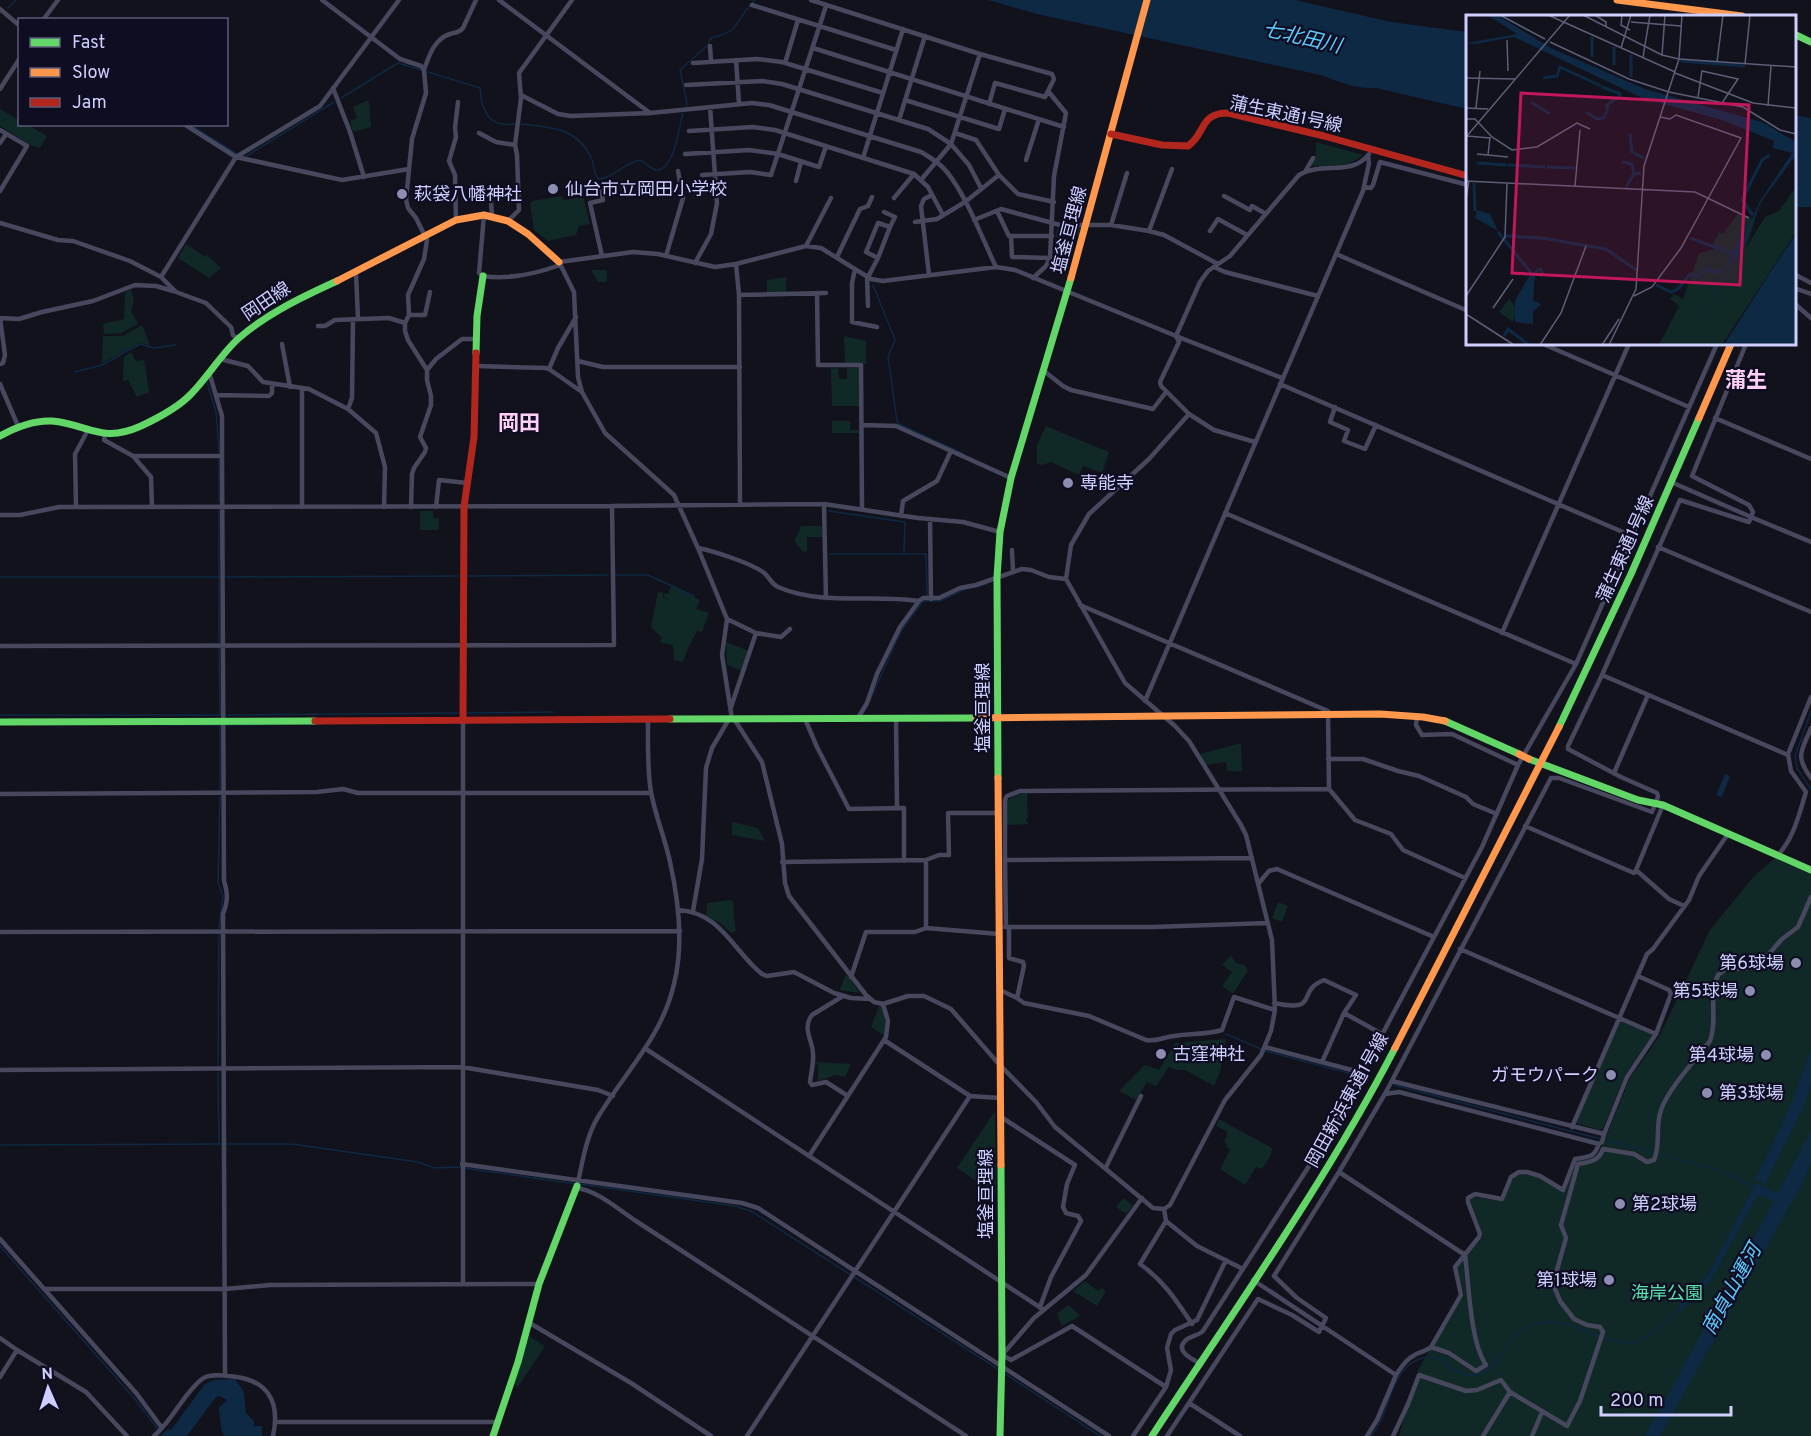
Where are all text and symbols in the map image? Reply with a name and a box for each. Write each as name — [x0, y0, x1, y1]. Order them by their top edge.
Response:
inset map — [1466, 15, 1796, 345]
water label: 七北田川 — [1260, 17, 1345, 61]
legend — [18, 18, 228, 126]
text: Fast — [72, 32, 105, 55]
text: Slow — [72, 62, 110, 85]
text: Jam — [72, 92, 107, 115]
street label: 蒲生東通1号線 — [1227, 92, 1344, 139]
place label: 仙台市立岡田小学校 — [565, 179, 727, 202]
marker: 仙台市立岡田小学校 — [546, 182, 560, 196]
place label: 萩袋八幡神社 — [414, 184, 522, 207]
street label: 塩釜亘理線 — [1048, 184, 1093, 277]
marker: 萩袋八幡神社 — [395, 187, 409, 201]
street label: 岡田線 — [238, 278, 296, 327]
district label: 蒲生 — [1725, 368, 1767, 395]
district label: 岡田 — [498, 411, 540, 438]
place label: 専能寺 — [1080, 473, 1134, 496]
marker: 専能寺 — [1061, 476, 1075, 490]
street label: 蒲生東通1号線 — [1593, 493, 1660, 607]
street label: 塩釜亘理線 — [973, 663, 996, 753]
place label: 第6球場 — [1719, 953, 1784, 976]
marker: 第6球場 — [1789, 956, 1803, 970]
place label: 第5球場 — [1673, 981, 1738, 1004]
marker: 第5球場 — [1743, 984, 1757, 998]
street label: 岡田新浜東通1号線 — [1302, 1029, 1395, 1172]
place label: 古窪神社 — [1173, 1044, 1245, 1067]
place label: 第4球場 — [1689, 1045, 1754, 1068]
marker: 古窪神社 — [1154, 1047, 1168, 1061]
marker: 第4球場 — [1759, 1048, 1773, 1062]
place label: ガモウパーク — [1491, 1065, 1599, 1088]
marker: ガモウパーク — [1604, 1068, 1618, 1082]
place label: 第3球場 — [1719, 1083, 1784, 1106]
marker: 第3球場 — [1700, 1086, 1714, 1100]
street label: 塩釜亘理線 — [976, 1149, 999, 1239]
place label: 第2球場 — [1632, 1194, 1697, 1217]
marker: 第2球場 — [1613, 1197, 1627, 1211]
water label: 南貞山運河 — [1697, 1236, 1770, 1340]
place label: 第1球場 — [1536, 1270, 1597, 1293]
marker: 第1球場 — [1602, 1273, 1616, 1287]
park label: 海岸公園 — [1631, 1283, 1703, 1306]
north arrow — [18, 1358, 78, 1418]
text: N — [41, 1365, 54, 1385]
scale bar — [1601, 1379, 1732, 1417]
text: 200 m — [1610, 1390, 1663, 1413]

